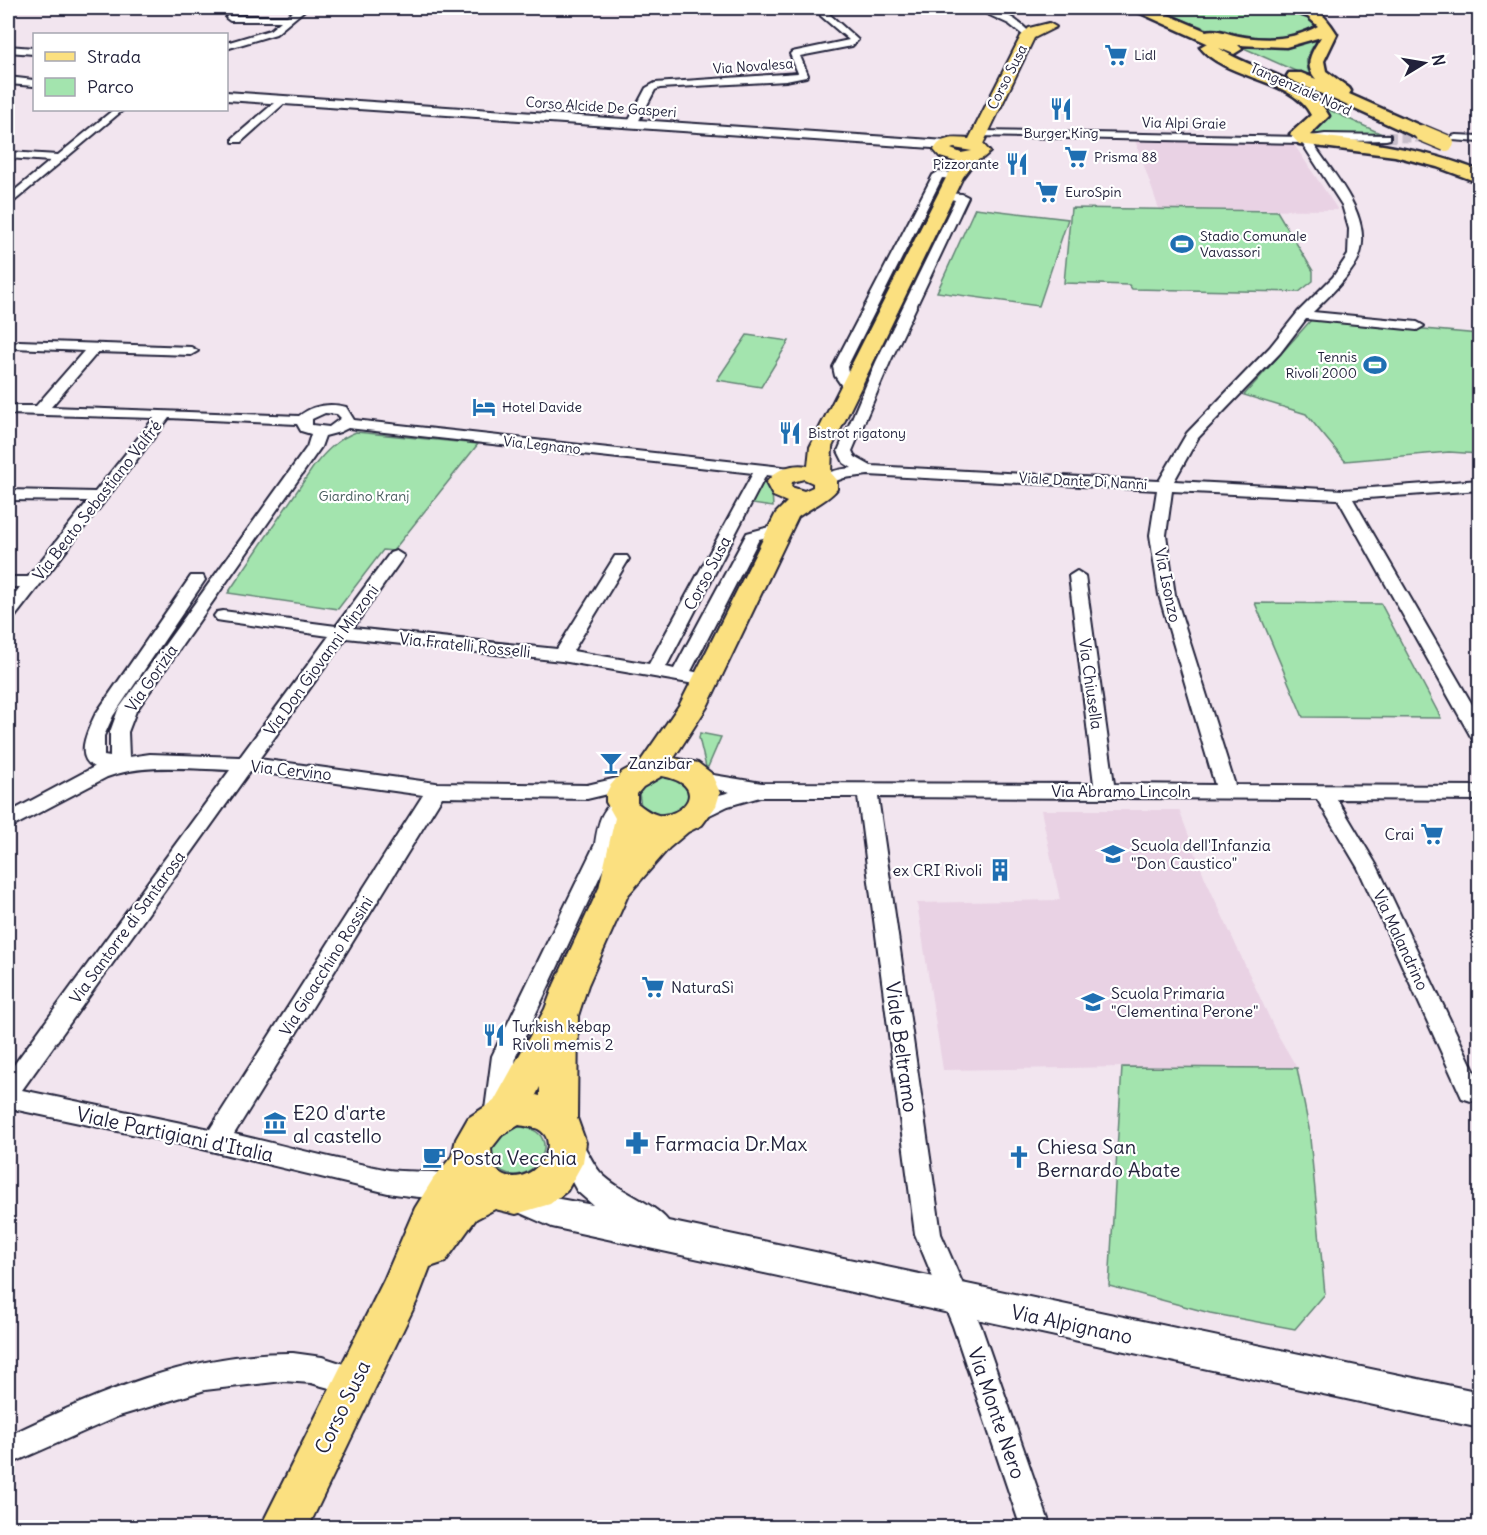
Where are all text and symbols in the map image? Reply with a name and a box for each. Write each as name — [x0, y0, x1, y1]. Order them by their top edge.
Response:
legend — [33, 33, 228, 111]
north arrow — [1394, 33, 1454, 93]
street label: Corso Susa — [983, 41, 1031, 113]
supermarket icon: Lidl — [1103, 42, 1129, 68]
text: Strada — [87, 45, 141, 68]
place label: Lidl — [1134, 46, 1156, 64]
text: N — [1428, 53, 1450, 67]
street label: Via Novalesa — [712, 54, 794, 78]
street label: Tangenziale Nord — [1248, 59, 1354, 119]
text: Parco — [87, 75, 134, 98]
street label: Corso Alcide De Gasperi — [525, 93, 677, 121]
restaurant icon: Burger King — [1048, 96, 1074, 122]
street label: Via Alpi Graie — [1142, 113, 1226, 133]
place label: Burger King — [1023, 124, 1099, 142]
supermarket icon: Prisma 88 — [1063, 144, 1089, 170]
place label: Prisma 88 — [1094, 148, 1157, 166]
restaurant icon: Pizzorante — [1004, 151, 1030, 177]
place label: Pizzorante — [933, 155, 999, 173]
supermarket icon: EuroSpin — [1034, 179, 1060, 205]
place label: EuroSpin — [1065, 183, 1122, 201]
place label: Stadio Comunale Vavassori — [1200, 227, 1307, 261]
sports icon: Stadio Comunale Vavassori — [1169, 231, 1195, 257]
place label: Tennis Rivoli 2000 — [1285, 348, 1357, 382]
sports icon: Tennis Rivoli 2000 — [1362, 352, 1388, 378]
hotel icon: Hotel Davide — [471, 394, 497, 420]
place label: Hotel Davide — [502, 398, 582, 416]
street label: Via Beato Sebastiano Valfré — [28, 416, 166, 584]
restaurant icon: Bistrot rigatony — [777, 420, 803, 446]
place label: Bistrot rigatony — [808, 424, 906, 442]
street label: Via Legnano — [502, 432, 582, 458]
street label: Viale Dante Di Nanni — [1018, 469, 1148, 493]
park label: Giardino Kranj — [319, 487, 409, 505]
street label: Corso Susa — [679, 533, 735, 613]
street label: Via Isonzo — [1150, 546, 1186, 624]
street label: Via Don Giovanni Minzoni — [259, 581, 383, 739]
street label: Via Fratelli Rosselli — [398, 628, 532, 662]
street label: Via Chiusella — [1075, 637, 1107, 731]
street label: Via Gorizia — [121, 640, 181, 716]
bar icon: Zanzibar — [598, 750, 624, 776]
place label: Zanzibar — [629, 753, 692, 773]
street label: Via Cervino — [249, 756, 333, 784]
street label: Via Abramo Lincoln — [1051, 781, 1191, 801]
supermarket icon: Crai — [1419, 821, 1445, 847]
place label: Crai — [1384, 824, 1414, 844]
place label: Scuola dell'Infanzia "Don Caustico" — [1131, 835, 1271, 873]
school or university icon: Scuola dell'Infanzia "Don Caustico" — [1100, 841, 1126, 867]
street label: Via Santorre di Santarosa — [65, 847, 189, 1007]
building icon: ex CRI Rivoli — [987, 857, 1013, 883]
place label: ex CRI Rivoli — [893, 860, 982, 880]
street label: Via Malandrino — [1369, 887, 1433, 993]
street label: Via Gioacchino Rossini — [275, 893, 377, 1039]
supermarket icon: NaturaSì — [640, 974, 666, 1000]
place label: NaturaSì — [671, 977, 734, 997]
street label: Viale Beltramo — [880, 980, 924, 1114]
place label: Scuola Primaria "Clementina Perone" — [1111, 983, 1259, 1021]
school or university icon: Scuola Primaria "Clementina Perone" — [1080, 989, 1106, 1015]
place label: Turkish kebap Rivoli memis 2 — [512, 1016, 614, 1054]
restaurant icon: Turkish kebap Rivoli memis 2 — [481, 1022, 507, 1048]
place label: E20 d'arte al castello — [293, 1100, 386, 1148]
street label: Viale Partigiani d'Italia — [74, 1101, 276, 1167]
museum icon: E20 d'arte al castello — [262, 1110, 288, 1136]
pharmacy icon: Farmacia Dr.Max — [624, 1130, 650, 1156]
place label: Farmacia Dr.Max — [655, 1131, 807, 1156]
place label: Chiesa San Bernardo Abate — [1037, 1134, 1180, 1182]
cafe icon: Posta Vecchia — [421, 1144, 447, 1170]
church icon: Chiesa San Bernardo Abate — [1006, 1144, 1032, 1170]
place label: Posta Vecchia — [452, 1145, 577, 1170]
street label: Via Alpignano — [1009, 1299, 1135, 1349]
street label: Via Monte Nero — [963, 1344, 1031, 1482]
street label: Corso Susa — [309, 1356, 375, 1458]

